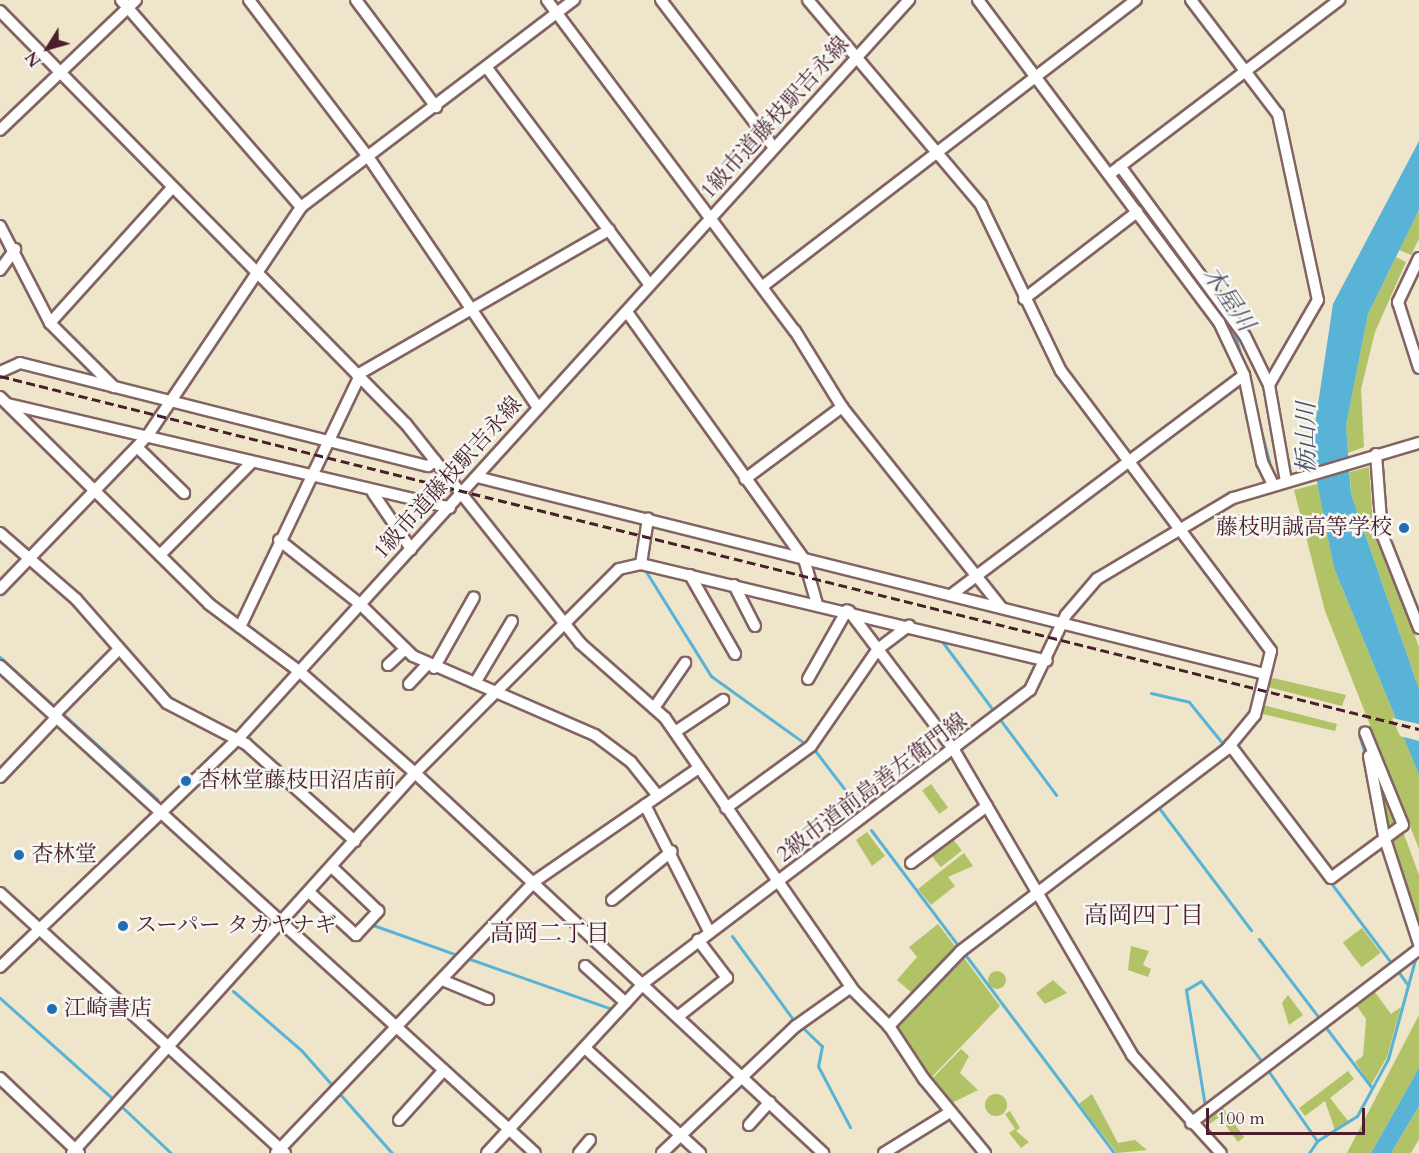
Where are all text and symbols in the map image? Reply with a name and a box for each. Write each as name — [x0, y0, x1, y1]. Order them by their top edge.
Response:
north arrow — [18, 18, 78, 78]
street label: 1級市道藤枝駅吉永線 — [695, 31, 855, 205]
text: N — [21, 47, 47, 71]
water label: 木屋川 — [1196, 261, 1260, 337]
street label: 1級市道藤枝駅吉永線 — [368, 391, 528, 565]
water label: 栃山川 — [1293, 402, 1321, 474]
place label: 藤枝明誠高等学校 — [1216, 515, 1392, 541]
marker: 藤枝明誠高等学校 — [1397, 521, 1411, 535]
street label: 2級市道前島善左衛門線 — [772, 708, 972, 868]
place label: 杏林堂藤枝田沼店前 — [198, 768, 396, 794]
marker: 杏林堂藤枝田沼店前 — [179, 774, 193, 788]
place label: 杏林堂 — [31, 842, 97, 868]
marker: 杏林堂 — [12, 848, 26, 862]
district label: 高岡四丁目 — [1084, 902, 1204, 930]
place label: スーパー タカヤナギ — [135, 913, 338, 939]
marker: スーパー タカヤナギ — [116, 919, 130, 933]
district label: 高岡二丁目 — [490, 920, 610, 948]
place label: 江崎書店 — [64, 996, 152, 1022]
marker: 江崎書店 — [45, 1002, 59, 1016]
scale bar — [1209, 1096, 1368, 1134]
text: 100 m — [1217, 1106, 1265, 1131]

